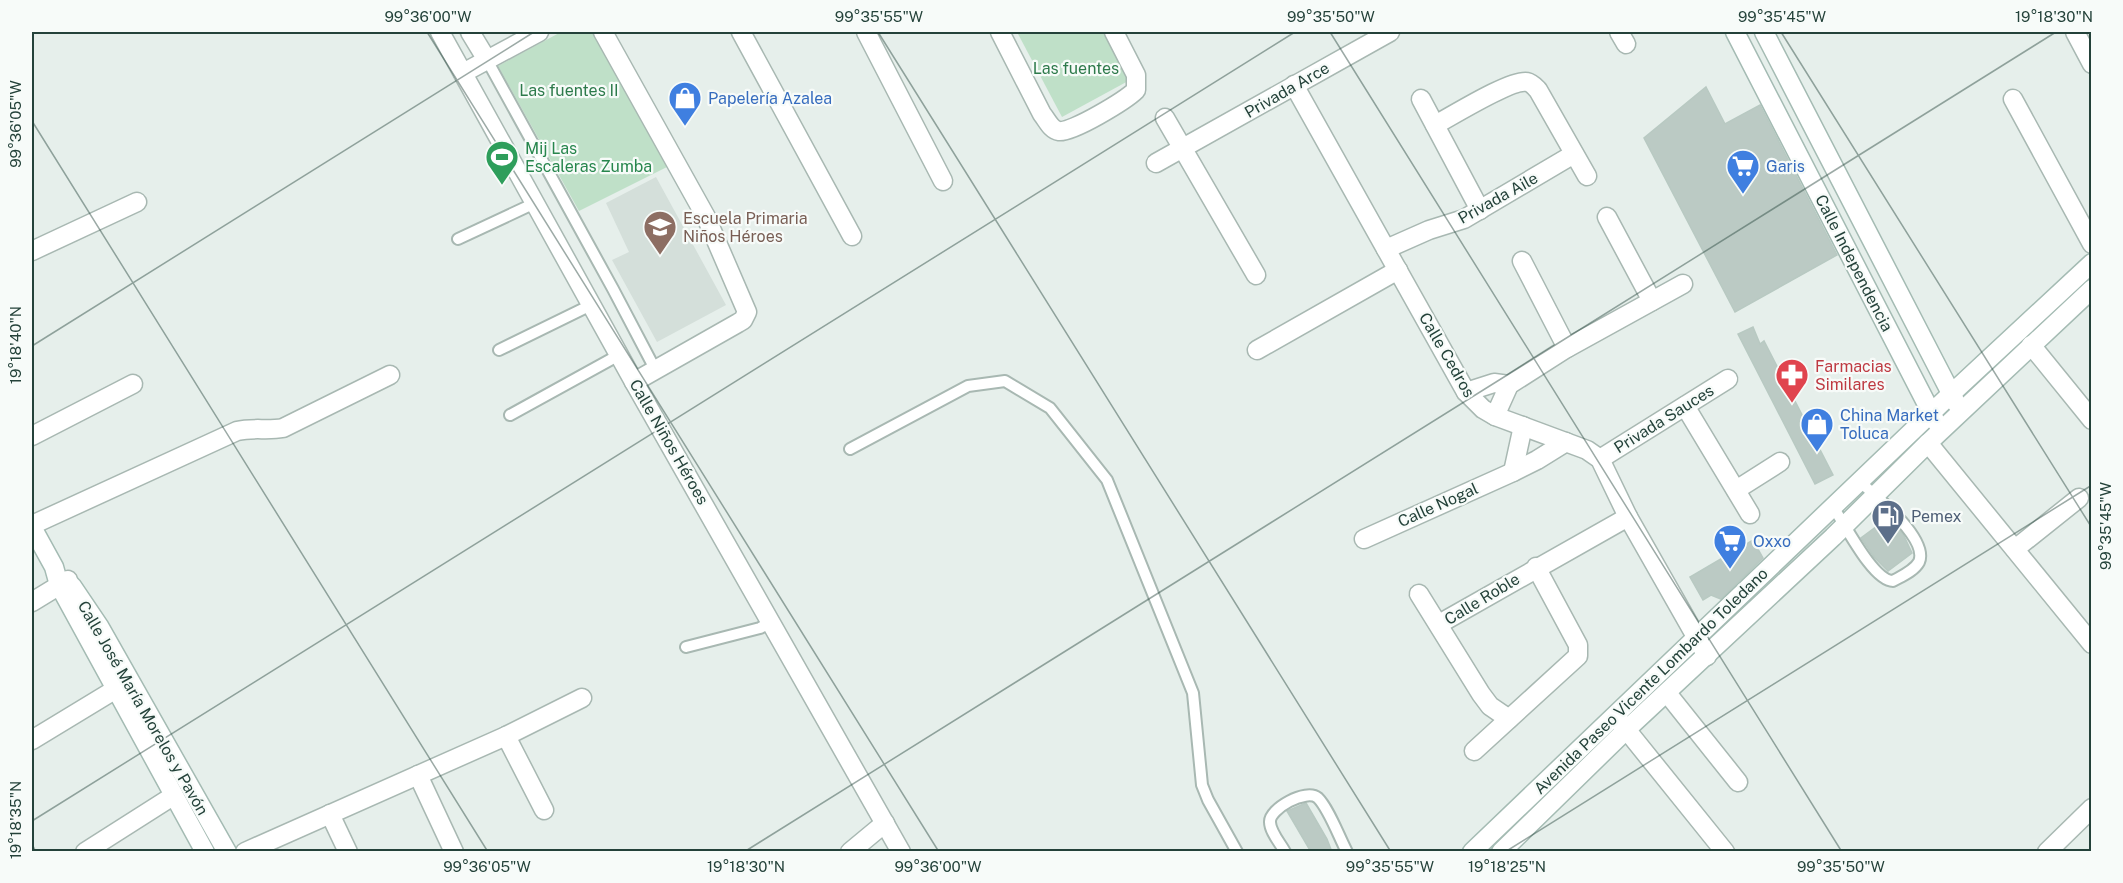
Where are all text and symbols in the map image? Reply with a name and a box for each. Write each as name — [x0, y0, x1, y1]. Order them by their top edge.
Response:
text: 99°36'00"W — [385, 8, 471, 25]
text: 99°35'55"W — [835, 8, 923, 25]
text: 99°35'50"W — [1287, 8, 1375, 25]
text: 99°35'45"W — [1738, 8, 1826, 25]
text: 19°18'30"N — [2015, 8, 2093, 25]
street label: Privada Arce — [1241, 58, 1333, 122]
park label: Las fuentes — [1033, 59, 1119, 78]
text: 99°36'05"W — [7, 80, 24, 168]
shop icon: Papelería Azalea — [667, 80, 703, 127]
park label: Las fuentes II — [519, 81, 619, 100]
place label: Papelería Azalea — [708, 89, 832, 108]
sports icon: Mij Las Escaleras Zumba — [484, 139, 520, 186]
place label: Mij Las Escaleras Zumba — [525, 139, 652, 176]
supermarket icon: Garis — [1725, 148, 1761, 195]
place label: Garis — [1766, 157, 1805, 176]
street label: Privada Aile — [1455, 168, 1541, 228]
street label: Calle Independencia — [1811, 191, 1897, 335]
school or university icon: Escuela Primaria Niños Héroes — [642, 209, 678, 256]
place label: Escuela Primaria Niños Héroes — [683, 209, 808, 246]
text: 19°18'40"N — [7, 306, 24, 384]
street label: Calle Cedros — [1415, 309, 1479, 401]
pharmacy icon: Farmacias Similares — [1774, 357, 1810, 404]
place label: Farmacias Similares — [1815, 357, 1892, 394]
street label: Calle Niños Héroes — [625, 376, 713, 508]
street label: Privada Sauces — [1611, 381, 1717, 457]
shop icon: China Market Toluca — [1799, 406, 1835, 453]
place label: China Market Toluca — [1840, 406, 1939, 443]
street label: Calle Nogal — [1395, 479, 1481, 531]
text: 99°35'45"W — [2097, 482, 2114, 570]
fuel station icon: Pemex — [1870, 498, 1906, 545]
place label: Pemex — [1911, 507, 1961, 526]
supermarket icon: Oxxo — [1712, 523, 1748, 570]
place label: Oxxo — [1753, 532, 1791, 551]
street label: Avenida Paseo Vicente Lombardo Toledano — [1530, 564, 1772, 798]
street label: Calle Roble — [1441, 569, 1523, 629]
street label: Calle José María Morelos y Pavón — [74, 597, 212, 819]
text: 19°18'35"N — [7, 781, 24, 859]
text: 99°36'05"W — [443, 858, 531, 875]
text: 19°18'30"N — [707, 858, 785, 875]
text: 99°36'00"W — [895, 858, 981, 875]
text: 99°35'55"W — [1346, 858, 1434, 875]
text: 19°18'25"N — [1468, 858, 1546, 875]
text: 99°35'50"W — [1797, 858, 1885, 875]

